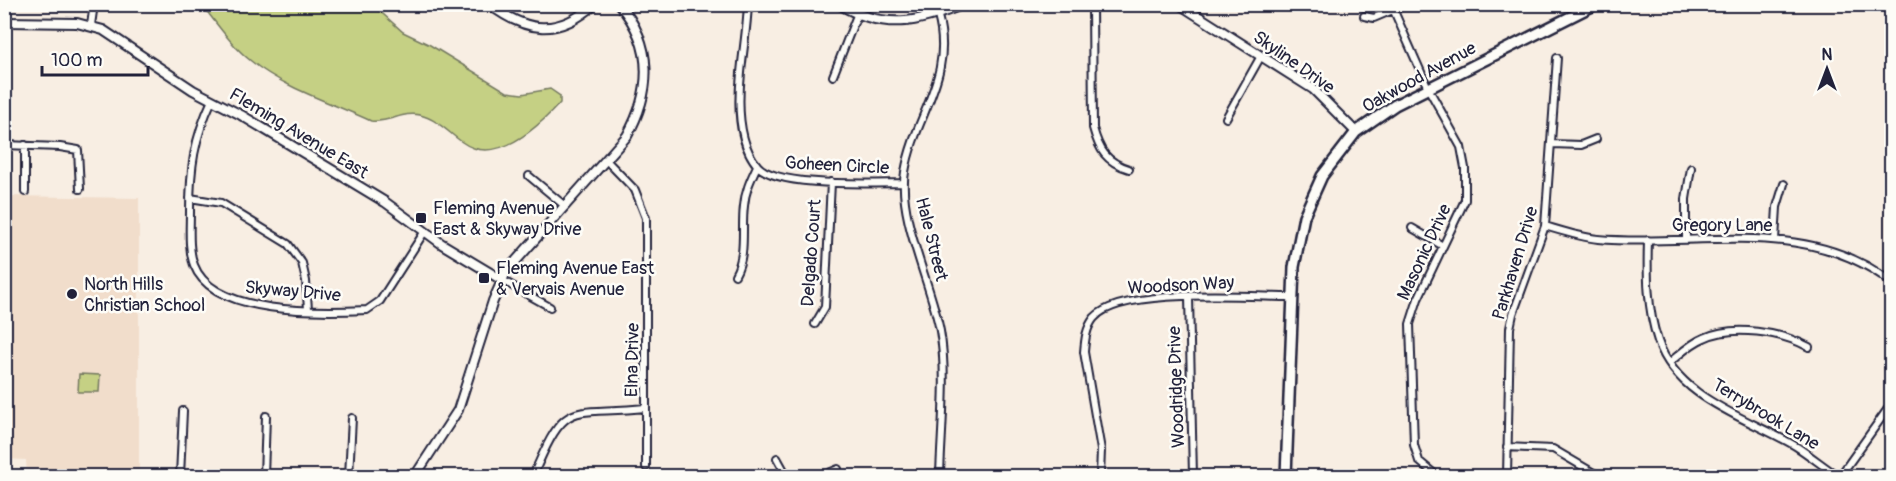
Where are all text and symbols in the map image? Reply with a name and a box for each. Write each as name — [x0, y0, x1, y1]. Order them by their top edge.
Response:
street label: Skyline Drive — [1248, 26, 1339, 99]
street label: Oakwood Avenue — [1358, 37, 1480, 118]
scale bar — [42, 39, 148, 77]
north arrow — [1797, 39, 1857, 99]
text: N — [1822, 45, 1833, 65]
text: 100 m — [51, 49, 103, 72]
street label: Fleming Avenue East — [225, 83, 373, 184]
street label: Goheen Circle — [784, 151, 890, 180]
street label: Hale Street — [910, 195, 953, 284]
place label: Fleming Avenue East & Skyway Drive — [433, 197, 581, 241]
street label: Delgado Court — [796, 198, 827, 307]
street label: Masonic Drive — [1392, 200, 1457, 304]
street label: Parkhaven Drive — [1487, 203, 1544, 323]
marker: Fleming Avenue East & Skyway Drive — [414, 211, 428, 225]
street label: Gregory Lane — [1672, 214, 1772, 237]
place label: Fleming Avenue East & Vervais Avenue — [496, 257, 655, 301]
marker: Fleming Avenue East & Vervais Avenue — [477, 271, 491, 285]
street label: Woodson Way — [1127, 271, 1235, 300]
place label: North Hills Christian School — [84, 273, 205, 317]
street label: Skyway Drive — [244, 276, 342, 307]
marker: North Hills Christian School — [65, 287, 79, 301]
street label: Elna Drive — [620, 322, 645, 397]
street label: Woodridge Drive — [1163, 325, 1190, 448]
street label: Terrybrook Lane — [1708, 373, 1824, 456]

